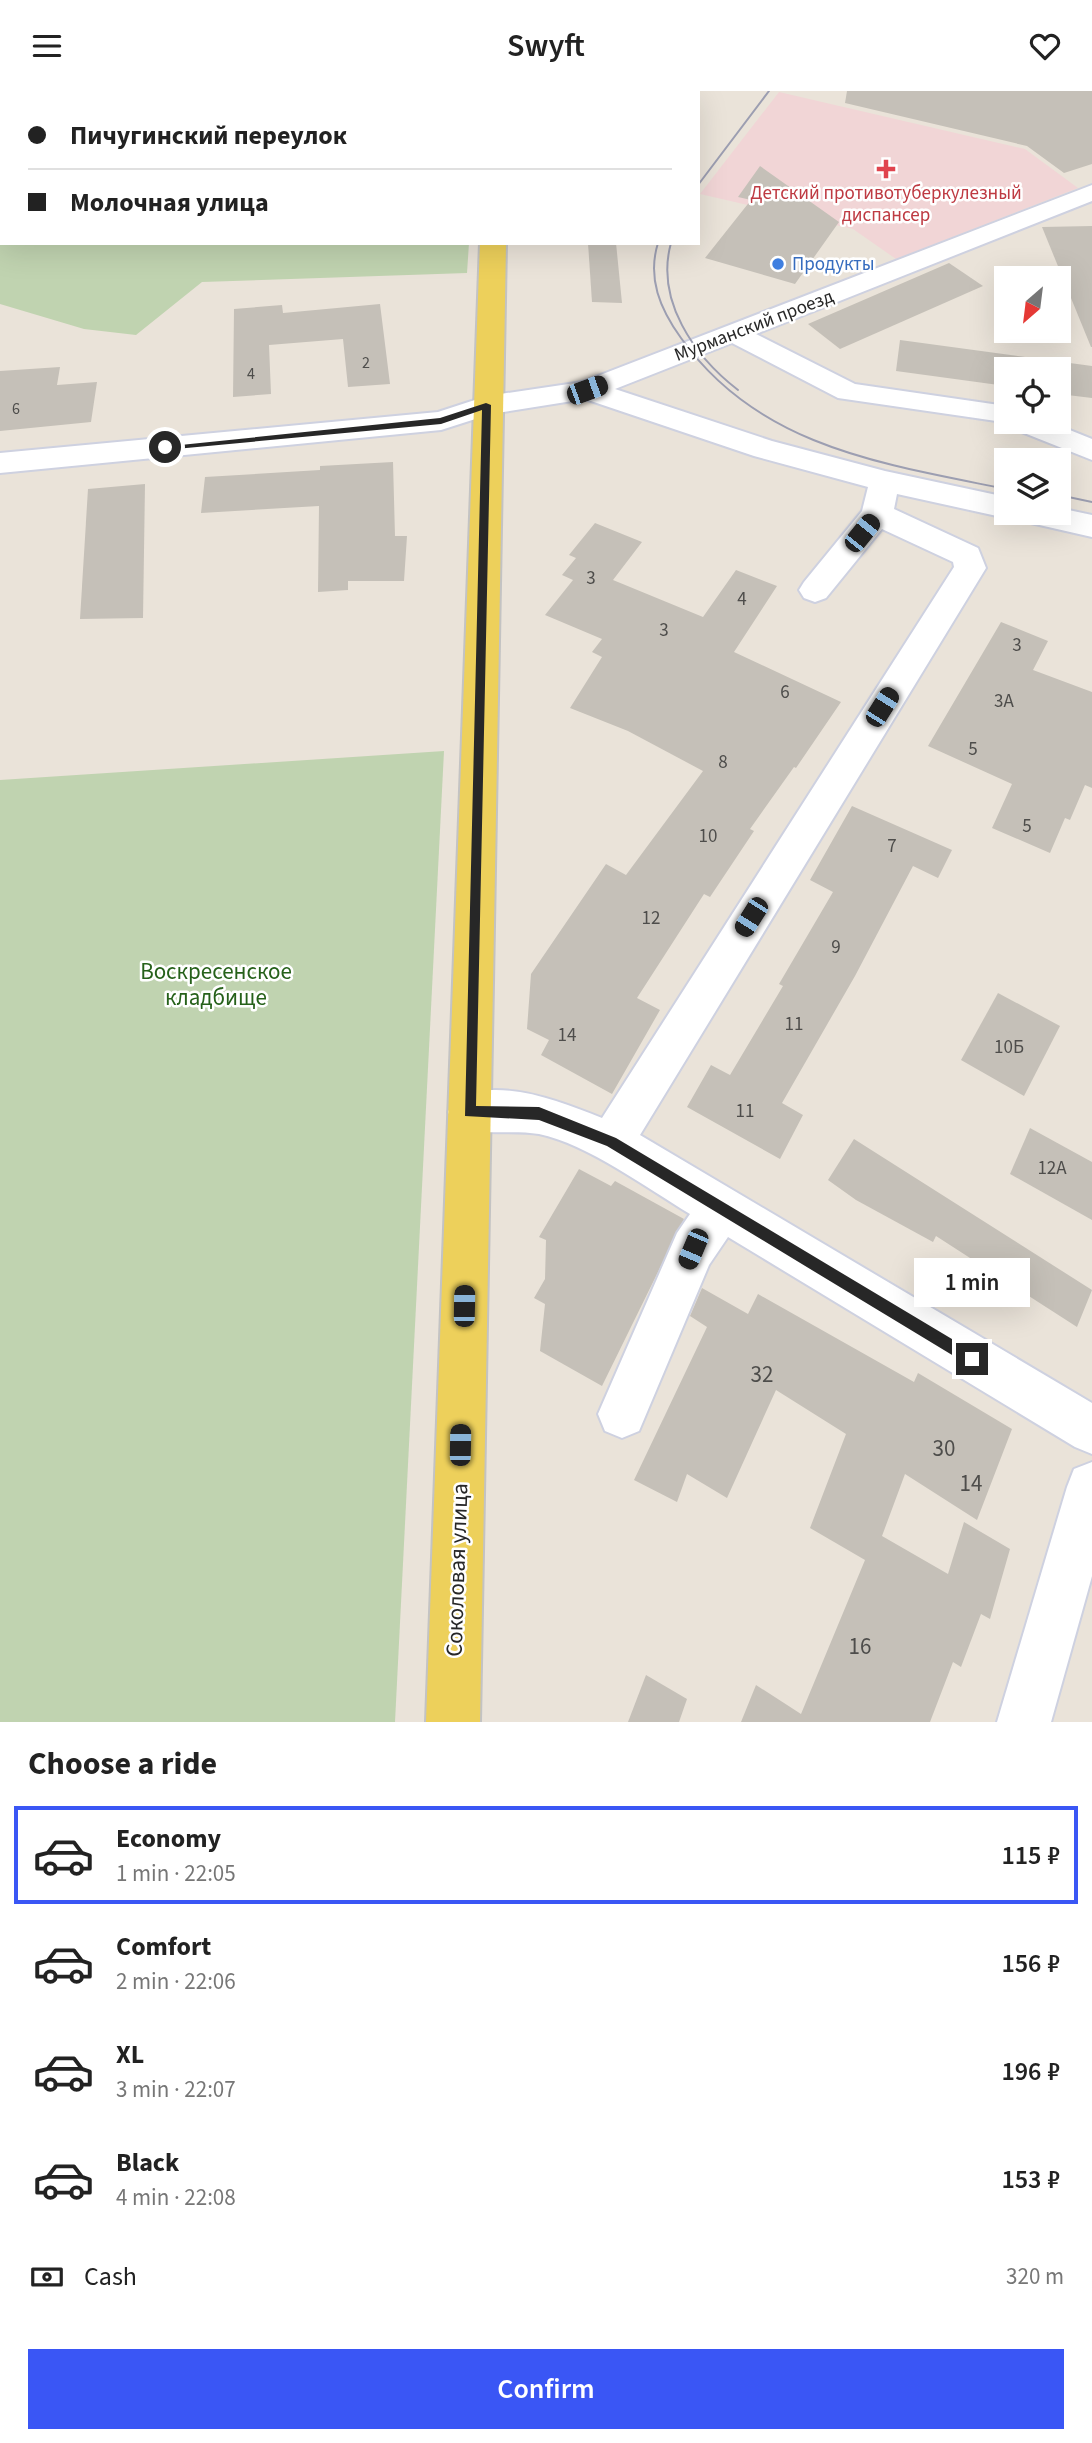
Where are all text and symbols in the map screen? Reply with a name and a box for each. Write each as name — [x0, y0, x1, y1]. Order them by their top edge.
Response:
text: Swyft — [507, 23, 585, 69]
icon: menu — [28, 27, 66, 65]
icon: heart — [1026, 27, 1064, 65]
text: Пичугинский переулок — [70, 117, 347, 154]
marker: Детский противотуберкулезный диспансер — [876, 159, 896, 179]
place label: Детский противотуберкулезный диспансер — [750, 180, 1022, 229]
text: Молочная улица — [70, 184, 269, 221]
place label: Продукты — [792, 251, 875, 278]
marker: Продукты — [770, 256, 786, 272]
north arrow — [994, 266, 1071, 343]
map controls — [994, 266, 1071, 525]
street label: Мурманский проезд — [671, 283, 837, 369]
house number: 2 — [362, 352, 370, 374]
button: locate — [994, 357, 1071, 434]
house number: 4 — [247, 363, 255, 385]
car — [564, 373, 611, 407]
house number: 6 — [12, 398, 20, 420]
route start — [149, 431, 181, 463]
button: layers — [994, 448, 1071, 525]
car — [841, 510, 884, 556]
house number: 3 — [586, 565, 596, 592]
house number: 4 — [737, 586, 747, 613]
house number: 3 — [659, 617, 669, 644]
house number: 3 — [1012, 632, 1022, 659]
house number: 6 — [780, 679, 790, 706]
car — [862, 684, 903, 730]
house number: 3А — [994, 688, 1015, 715]
house number: 5 — [968, 736, 978, 763]
house number: 8 — [718, 749, 728, 776]
house number: 5 — [1022, 813, 1032, 840]
house number: 10 — [699, 823, 717, 850]
house number: 7 — [887, 833, 897, 860]
car — [731, 894, 772, 940]
house number: 12 — [642, 905, 660, 932]
house number: 9 — [831, 934, 841, 961]
park label: Воскресенское кладбище — [140, 955, 292, 1014]
house number: 11 — [785, 1011, 803, 1038]
house number: 14 — [558, 1022, 576, 1049]
house number: 10Б — [994, 1034, 1024, 1061]
house number: 11 — [736, 1098, 754, 1125]
house number: 12А — [1037, 1155, 1067, 1182]
car — [676, 1226, 711, 1272]
callout: 1 min — [914, 1257, 1030, 1307]
text: 1 min — [945, 1266, 999, 1299]
car — [454, 1285, 475, 1327]
route end — [956, 1343, 988, 1375]
house number: 32 — [751, 1358, 773, 1391]
car — [450, 1424, 471, 1466]
house number: 30 — [933, 1432, 955, 1465]
house number: 14 — [960, 1467, 982, 1500]
street label: Соколовая улица — [437, 1483, 477, 1657]
house number: 16 — [849, 1630, 871, 1663]
text: Choose a ride — [28, 1741, 217, 1787]
text: Economy — [116, 1820, 221, 1857]
icon: car — [32, 1824, 95, 1887]
text: 115 ₽ — [1001, 1837, 1060, 1874]
text: 1 min · 22:05 — [116, 1857, 236, 1890]
text: Comfort — [116, 1928, 211, 1965]
icon: car — [32, 1932, 95, 1995]
text: 156 ₽ — [1001, 1945, 1060, 1982]
text: 2 min · 22:06 — [116, 1965, 236, 1998]
text: XL — [116, 2036, 144, 2073]
icon: car — [32, 2040, 95, 2103]
text: 196 ₽ — [1001, 2053, 1060, 2090]
text: 3 min · 22:07 — [116, 2073, 236, 2106]
text: Black — [116, 2144, 179, 2181]
icon: car — [32, 2148, 95, 2211]
text: 153 ₽ — [1001, 2161, 1060, 2198]
text: 4 min · 22:08 — [116, 2181, 236, 2214]
icon: cash — [28, 2258, 66, 2296]
text: Cash — [84, 2258, 137, 2295]
text: 320 m — [1006, 2260, 1064, 2293]
button: Confirm — [28, 2349, 1064, 2429]

